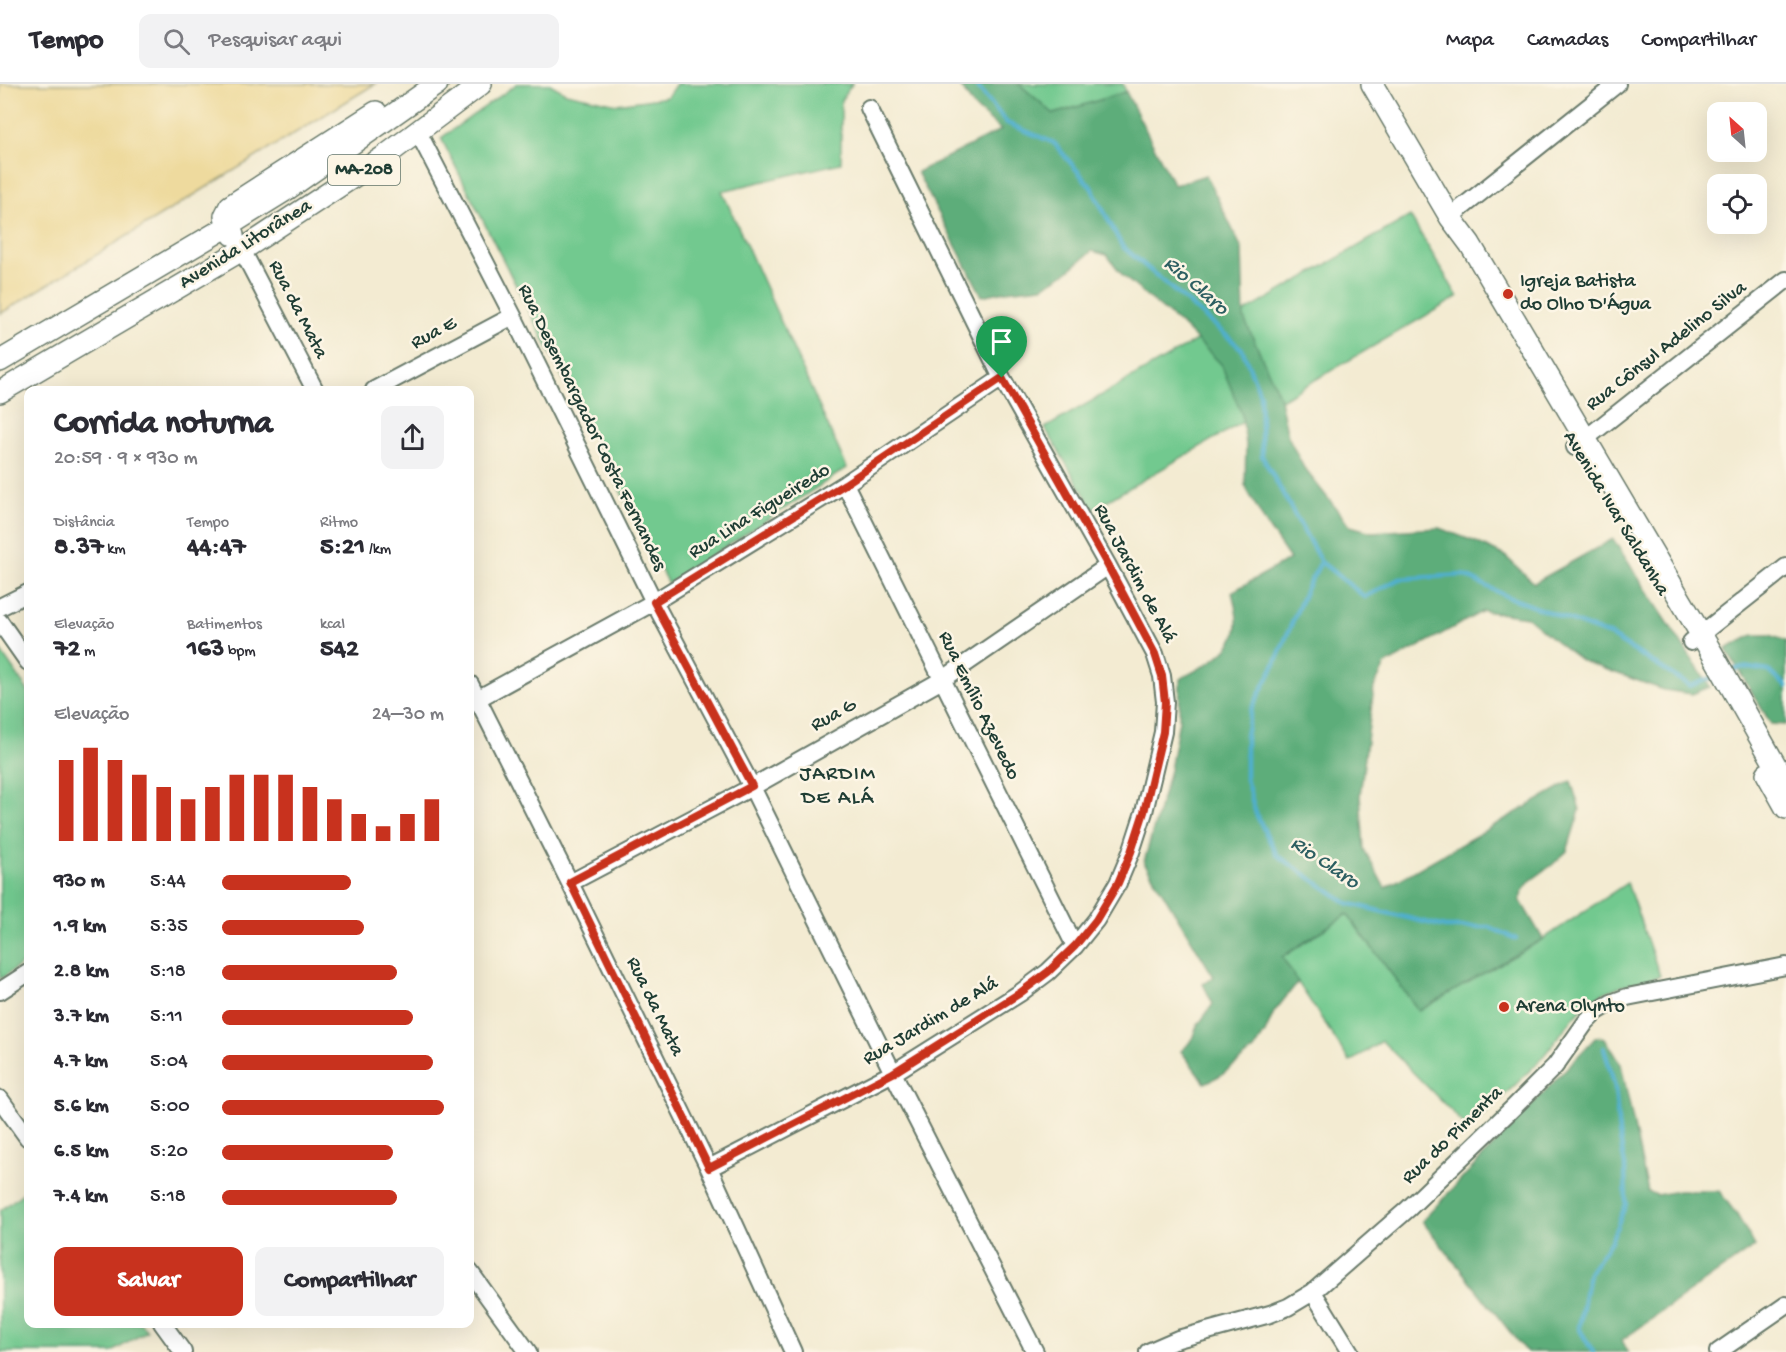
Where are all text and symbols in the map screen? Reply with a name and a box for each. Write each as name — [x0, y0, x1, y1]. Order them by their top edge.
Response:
search box — [139, 14, 559, 68]
text: Tempo — [30, 25, 103, 58]
icon: search — [160, 25, 193, 58]
text: Pesquisar aqui — [208, 28, 342, 54]
text: Mapa — [1446, 29, 1494, 54]
text: Camadas — [1527, 29, 1608, 54]
text: Compartilhar — [1641, 29, 1756, 54]
north arrow — [1707, 102, 1767, 162]
map controls — [1707, 102, 1767, 234]
road number: MA-208 — [328, 155, 400, 185]
button: locate — [1707, 174, 1767, 234]
street label: Avenida Litorânea — [176, 195, 317, 295]
water label: Rio Claro — [1158, 252, 1233, 323]
street label: Rua da Mata — [262, 257, 332, 364]
place label: Igreja Batista do Olho D'Água — [1520, 271, 1652, 317]
street label: Rua Cônsul Adelino Silva — [1582, 277, 1753, 417]
street label: Rua Desembargador Costa Fernandes — [511, 281, 671, 576]
marker: Igreja Batista do Olho D'Água — [1501, 287, 1515, 301]
street label: Rua E — [407, 312, 462, 355]
pin — [976, 316, 1027, 378]
icon: arrive — [985, 325, 1018, 358]
text: Corrida noturna — [54, 406, 272, 444]
button: share — [381, 406, 444, 469]
street label: Avenida Ivar Saldanha — [1557, 428, 1674, 601]
text: 20:59 · 9 × 930 m — [54, 448, 198, 471]
street label: Rua Lina Figueiredo — [685, 459, 835, 565]
street label: Rua Jardim de Alá — [1088, 501, 1181, 648]
text: Distância — [54, 514, 115, 533]
text: Tempo — [187, 514, 229, 533]
text: Ritmo — [320, 514, 358, 533]
text: 8.37 — [54, 533, 103, 564]
text: 44:47 — [187, 533, 246, 564]
text: 5:21 — [320, 533, 365, 564]
text: km — [103, 541, 126, 560]
text: /km — [365, 541, 391, 560]
text: Elevação — [54, 616, 114, 635]
text: Batimentos — [187, 616, 262, 635]
text: kcal — [320, 616, 345, 635]
street label: Rua Emílio Azevedo — [932, 628, 1024, 784]
text: 72 — [54, 635, 80, 666]
text: 163 — [187, 635, 224, 666]
text: 542 — [320, 635, 359, 666]
text: m — [80, 643, 95, 662]
text: bpm — [224, 643, 256, 662]
street label: Rua G — [807, 694, 862, 738]
text: Elevação — [54, 704, 129, 727]
text: 24–30 m — [372, 704, 444, 727]
district label: JARDIM DE ALÁ — [799, 763, 876, 812]
water label: Rio Claro — [1285, 832, 1364, 897]
text: 930 m — [54, 871, 105, 894]
text: 5:44 — [150, 871, 186, 894]
text: 1.9 km — [54, 916, 106, 939]
text: 5:35 — [150, 916, 188, 939]
street label: Rua da Mata — [620, 954, 688, 1061]
text: 2.8 km — [54, 961, 109, 984]
text: 5:18 — [150, 961, 186, 984]
street label: Rua Jardim de Alá — [859, 972, 1003, 1071]
place label: Arena Olynto — [1516, 996, 1625, 1019]
marker: Arena Olynto — [1497, 1000, 1511, 1014]
text: 3.7 km — [54, 1006, 109, 1029]
text: 5:11 — [150, 1006, 183, 1029]
text: 4.7 km — [54, 1051, 108, 1074]
text: 5:04 — [150, 1051, 188, 1074]
street label: Rua do Pimenta — [1398, 1082, 1509, 1190]
text: 5.6 km — [54, 1096, 109, 1119]
text: 5:00 — [150, 1096, 190, 1119]
text: 6.5 km — [54, 1141, 109, 1164]
text: 5:20 — [150, 1141, 188, 1164]
text: 7.4 km — [54, 1186, 108, 1209]
text: 5:18 — [150, 1186, 186, 1209]
button: Salvar — [54, 1247, 243, 1316]
button: Compartilhar — [255, 1247, 444, 1316]

